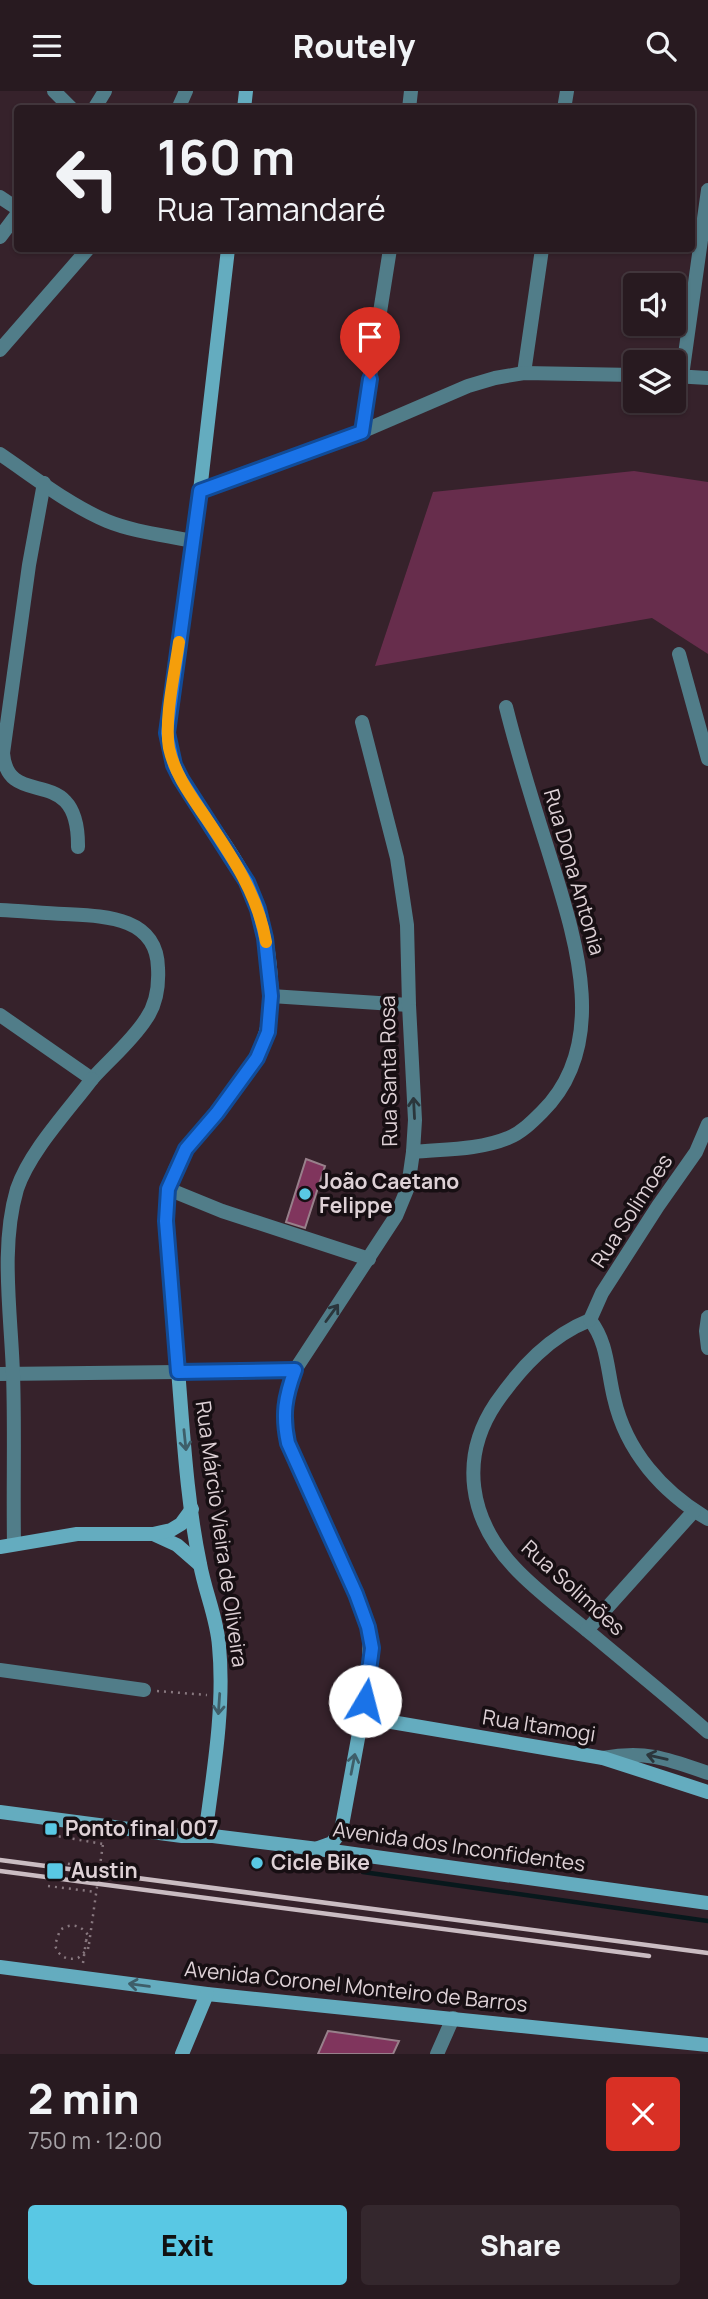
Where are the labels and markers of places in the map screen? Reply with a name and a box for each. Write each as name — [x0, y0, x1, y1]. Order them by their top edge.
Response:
pin — [340, 307, 400, 379]
place label: João Caetano Felippe — [319, 1167, 459, 1219]
marker: João Caetano Felippe — [297, 1186, 313, 1202]
place label: Ponto final 007 — [65, 1814, 218, 1842]
marker: Ponto final 007 — [43, 1821, 59, 1837]
place label: Cicle Bike — [271, 1848, 370, 1876]
marker: Cicle Bike — [249, 1855, 265, 1871]
place label: Austin — [71, 1856, 138, 1884]
marker: Austin — [45, 1861, 65, 1881]

